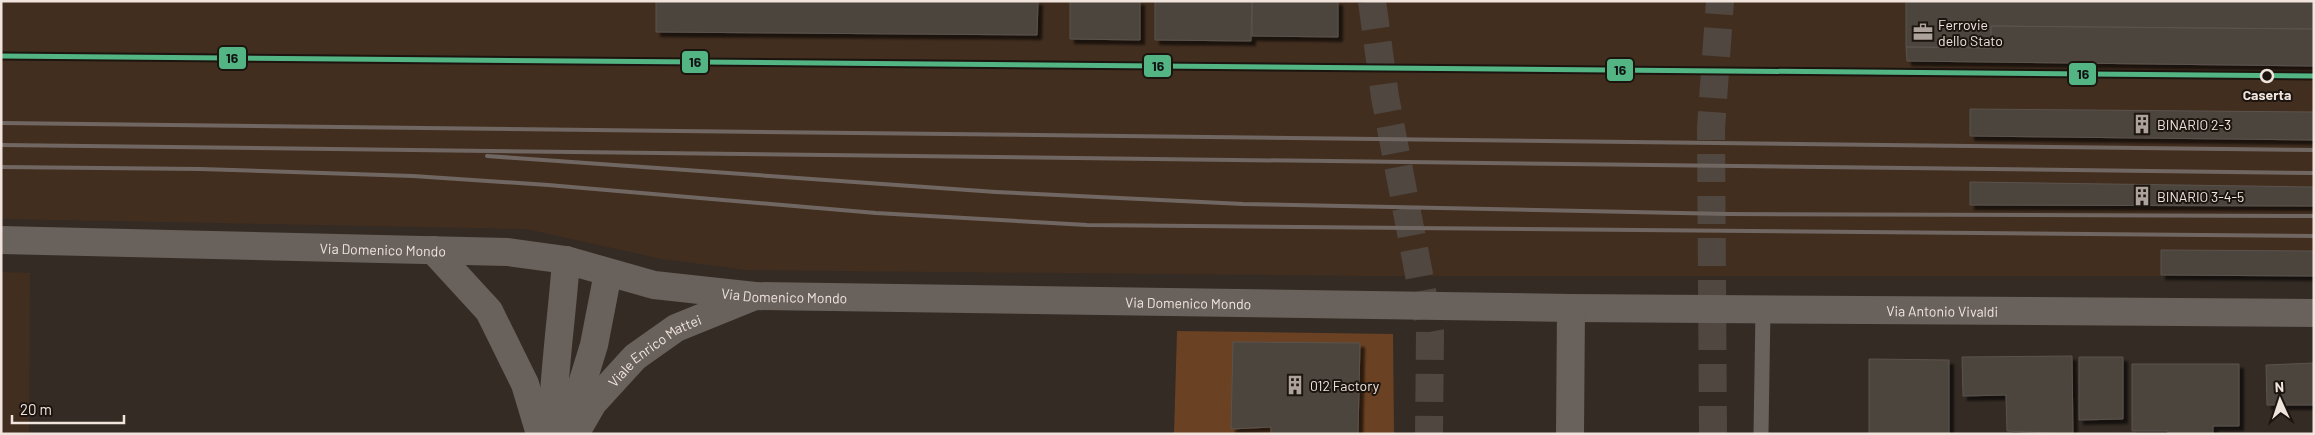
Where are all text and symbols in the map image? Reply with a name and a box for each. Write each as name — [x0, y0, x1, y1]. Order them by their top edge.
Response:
place label: Ferrovie dello Stato — [1938, 16, 2003, 49]
office icon: Ferrovie dello Stato — [1912, 21, 1934, 43]
line badge: 16 — [218, 46, 247, 70]
text: 16 — [226, 49, 239, 66]
line badge: 16 — [681, 50, 709, 74]
text: 16 — [689, 53, 702, 70]
line badge: 16 — [1143, 54, 1172, 78]
text: 16 — [1152, 57, 1165, 74]
line badge: 16 — [1606, 58, 1634, 82]
text: 16 — [1614, 61, 1627, 78]
line badge: 16 — [2068, 62, 2097, 86]
text: 16 — [2077, 65, 2090, 82]
marker: Caserta — [2260, 69, 2274, 83]
place label: Caserta — [2243, 86, 2291, 103]
building icon: BINARIO 2-3 — [2131, 113, 2153, 135]
place label: BINARIO 2-3 — [2157, 116, 2231, 133]
building icon: BINARIO 3-4-5 — [2131, 185, 2153, 207]
place label: BINARIO 3-4-5 — [2157, 188, 2244, 205]
street label: Via Domenico Mondo — [320, 239, 446, 259]
street label: Via Domenico Mondo — [720, 284, 847, 306]
street label: Via Domenico Mondo — [1125, 293, 1251, 312]
street label: Via Antonio Vivaldi — [1886, 302, 1998, 319]
street label: Viale Enrico Mattei — [604, 310, 703, 390]
building icon: 012 Factory — [1284, 374, 1306, 396]
north arrow — [2255, 375, 2305, 425]
place label: 012 Factory — [1310, 377, 1380, 394]
text: N — [2274, 378, 2284, 395]
scale bar — [12, 392, 125, 424]
text: 20 m — [20, 400, 52, 418]

